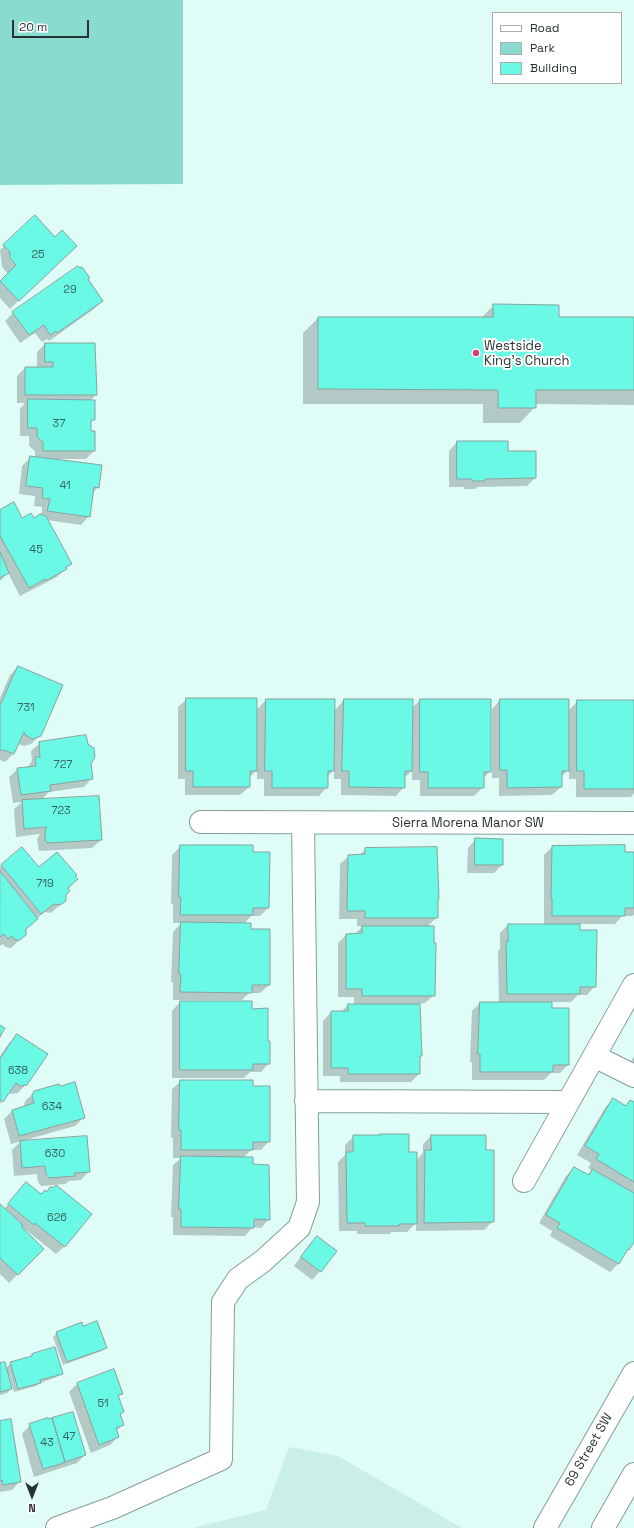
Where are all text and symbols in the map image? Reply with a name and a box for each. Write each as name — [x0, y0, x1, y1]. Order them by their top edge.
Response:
scale bar — [14, 12, 91, 38]
legend — [492, 12, 622, 84]
text: 20 m — [19, 19, 47, 35]
text: Road — [530, 20, 559, 36]
text: Park — [530, 40, 555, 56]
text: Building — [530, 60, 577, 76]
house number: 25 — [31, 248, 45, 262]
house number: 29 — [63, 283, 77, 297]
place label: Westside King's Church — [484, 338, 569, 369]
marker: Westside King's Church — [471, 348, 481, 358]
house number: 37 — [53, 417, 65, 431]
house number: 41 — [59, 479, 71, 493]
house number: 45 — [29, 543, 43, 557]
house number: 731 — [17, 701, 35, 715]
house number: 727 — [54, 758, 72, 772]
house number: 723 — [51, 804, 71, 818]
street label: Sierra Morena Manor SW — [392, 815, 544, 831]
house number: 719 — [36, 877, 54, 891]
house number: 638 — [8, 1064, 28, 1078]
house number: 634 — [42, 1100, 62, 1114]
house number: 630 — [45, 1147, 65, 1161]
house number: 626 — [47, 1211, 67, 1225]
house number: 51 — [97, 1397, 109, 1411]
street label: 69 Street SW — [562, 1411, 616, 1489]
house number: 47 — [63, 1430, 75, 1444]
house number: 43 — [40, 1436, 54, 1450]
north arrow — [12, 1476, 52, 1516]
text: N — [28, 1501, 36, 1515]

